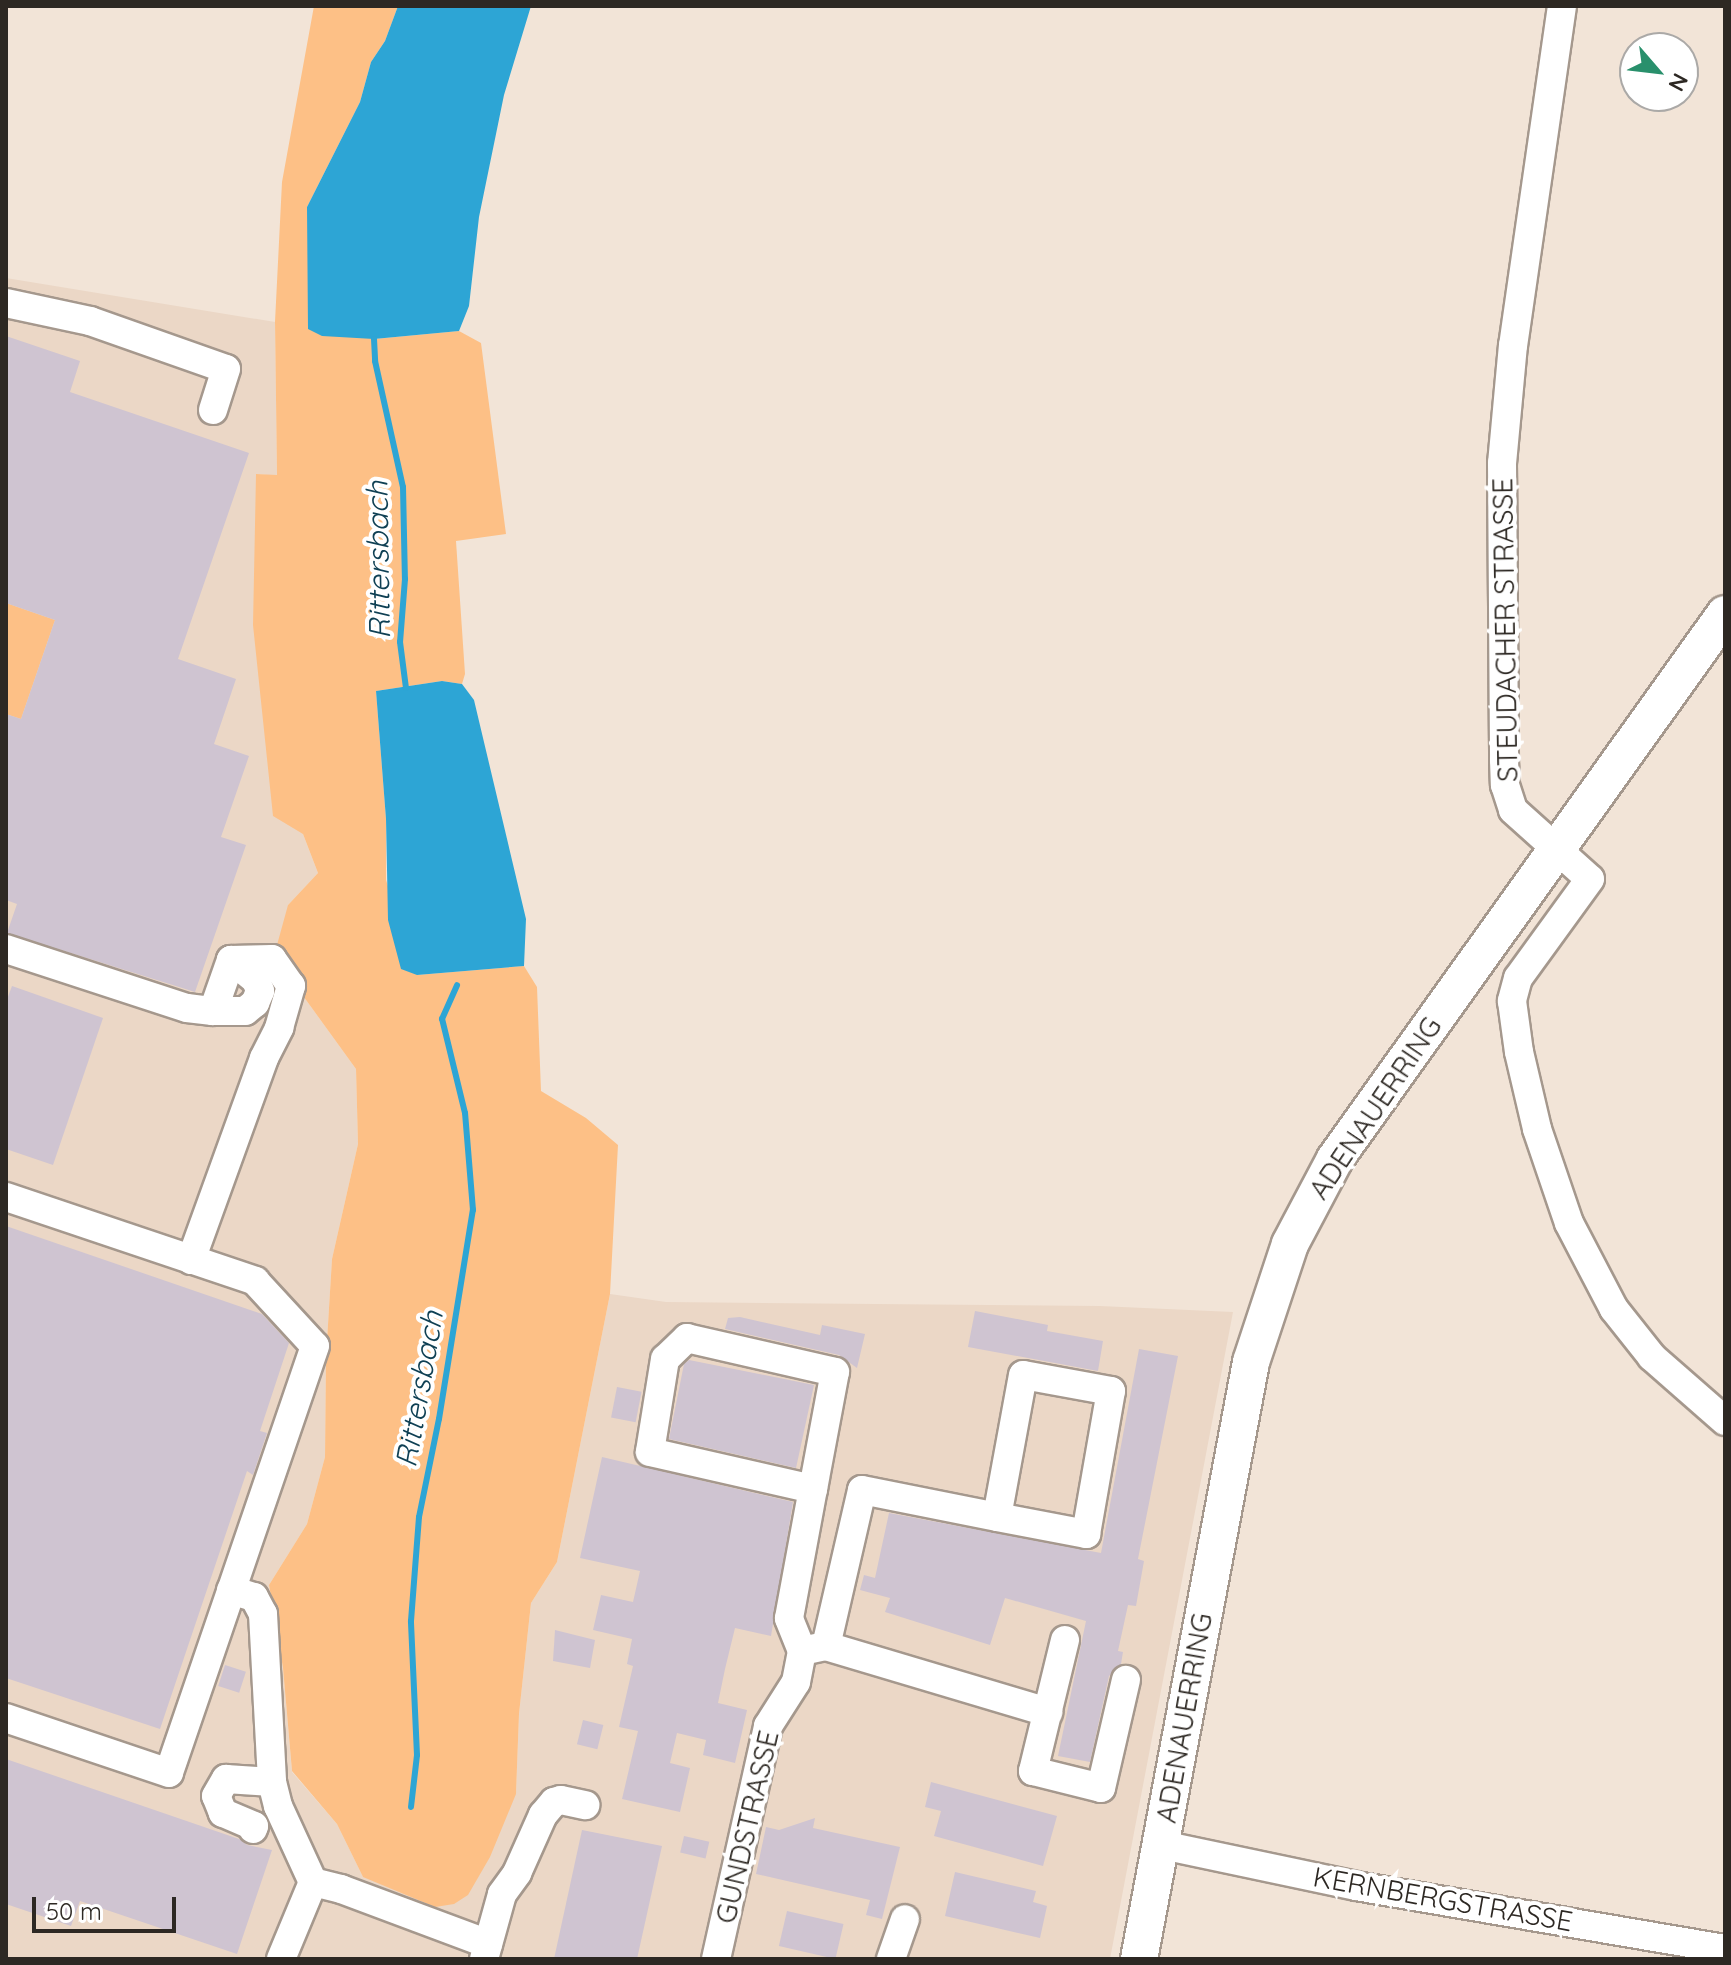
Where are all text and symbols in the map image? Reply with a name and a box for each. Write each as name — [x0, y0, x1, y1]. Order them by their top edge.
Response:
north arrow — [1619, 32, 1699, 112]
text: N — [1662, 69, 1695, 96]
street label: STEUDACHER STRASSE — [1486, 478, 1524, 782]
water label: Rittersbach — [359, 481, 397, 639]
street label: ADENAUERRING — [1302, 1010, 1448, 1206]
water label: Rittersbach — [388, 1308, 450, 1470]
street label: ADENAUERRING — [1149, 1610, 1219, 1826]
street label: GUNDSTRASSE — [708, 1727, 786, 1927]
street label: KERNBERGSTRASSE — [1311, 1860, 1575, 1938]
scale bar — [36, 1881, 180, 1931]
text: 50 m — [46, 1896, 102, 1926]

